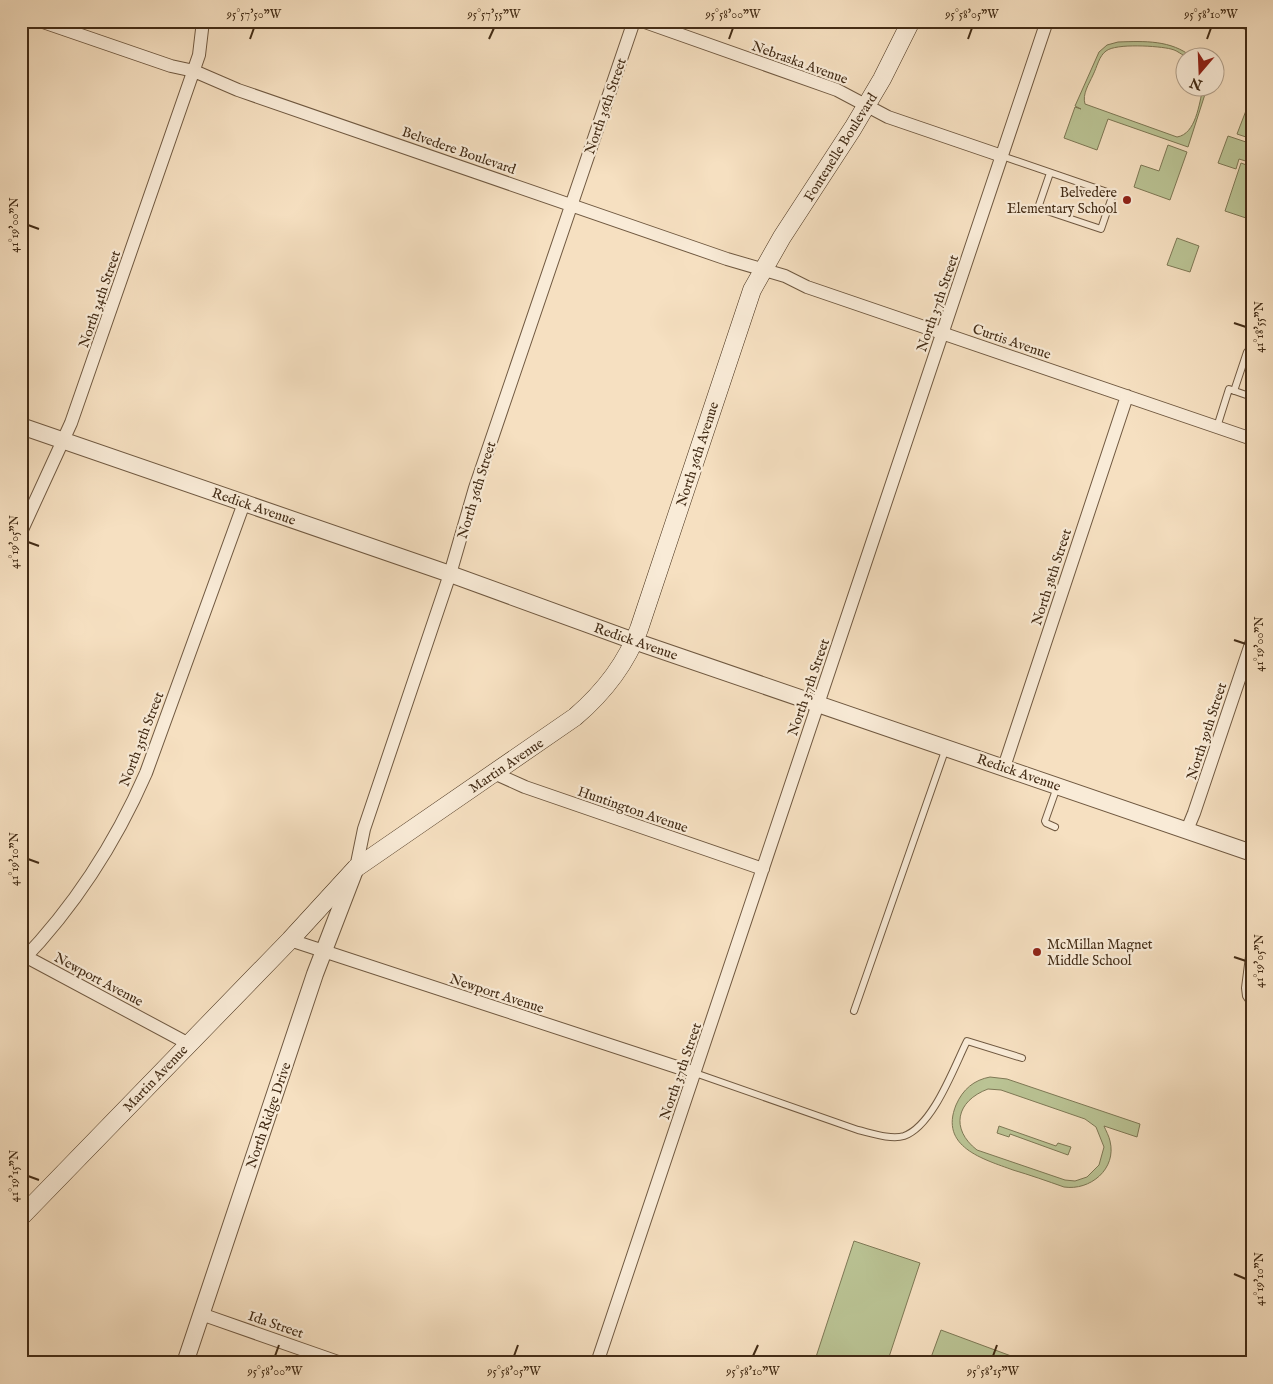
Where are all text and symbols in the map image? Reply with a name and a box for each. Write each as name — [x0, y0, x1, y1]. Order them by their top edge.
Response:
text: 95°57'50"W — [226, 7, 282, 22]
text: 95°57'55"W — [467, 7, 521, 22]
text: 95°58'00"W — [705, 7, 761, 22]
text: 95°58'05"W — [944, 7, 999, 22]
text: 95°58'10"W — [1183, 7, 1238, 22]
street label: Nebraska Avenue — [749, 37, 851, 89]
north arrow — [1176, 48, 1226, 98]
street label: North 36th Street — [581, 56, 631, 157]
text: N — [1187, 73, 1206, 94]
street label: Fontenelle Boulevard — [800, 89, 882, 205]
street label: Belvedere Boulevard — [399, 123, 519, 179]
place label: Belvedere Elementary School — [1007, 184, 1118, 218]
marker: Belvedere Elementary School — [1121, 194, 1133, 206]
text: 41°19'00"N — [7, 197, 22, 253]
street label: North 34th Street — [75, 248, 125, 350]
street label: North 37th Street — [913, 252, 963, 354]
text: 41°18'55"N — [1252, 301, 1267, 353]
street label: Curtis Avenue — [970, 320, 1054, 364]
street label: North 36th Avenue — [673, 399, 724, 509]
street label: North 36th Street — [454, 439, 500, 541]
street label: Redick Avenue — [209, 484, 299, 530]
text: 41°19'05"N — [7, 515, 22, 569]
street label: North 38th Street — [1028, 527, 1076, 628]
text: 41°19'00"N — [1252, 616, 1267, 672]
street label: Redick Avenue — [591, 619, 681, 665]
street label: North 37th Street — [784, 636, 834, 738]
street label: North 39th Street — [1183, 680, 1231, 782]
street label: North 35th Street — [116, 689, 168, 789]
street label: Martin Avenue — [466, 734, 548, 797]
street label: Redick Avenue — [974, 750, 1064, 796]
street label: Huntington Avenue — [575, 783, 691, 837]
text: 41°19'10"N — [7, 831, 22, 886]
text: 41°19'05"N — [1252, 934, 1267, 988]
place label: McMillan Magnet Middle School — [1047, 936, 1153, 970]
marker: McMillan Magnet Middle School — [1031, 946, 1043, 958]
street label: Newport Avenue — [51, 949, 147, 1011]
street label: Newport Avenue — [447, 970, 547, 1018]
street label: North 37th Street — [656, 1020, 706, 1122]
street label: Martin Avenue — [119, 1041, 193, 1116]
street label: North Ridge Drive — [242, 1059, 296, 1171]
text: 41°19'15"N — [7, 1149, 22, 1202]
text: 41°19'10"N — [1252, 1251, 1267, 1306]
street label: Ida Street — [246, 1307, 306, 1343]
text: 95°58'00"W — [247, 1364, 303, 1379]
text: 95°58'05"W — [486, 1364, 541, 1379]
text: 95°58'10"W — [725, 1364, 780, 1379]
text: 95°58'15"W — [966, 1364, 1020, 1379]

